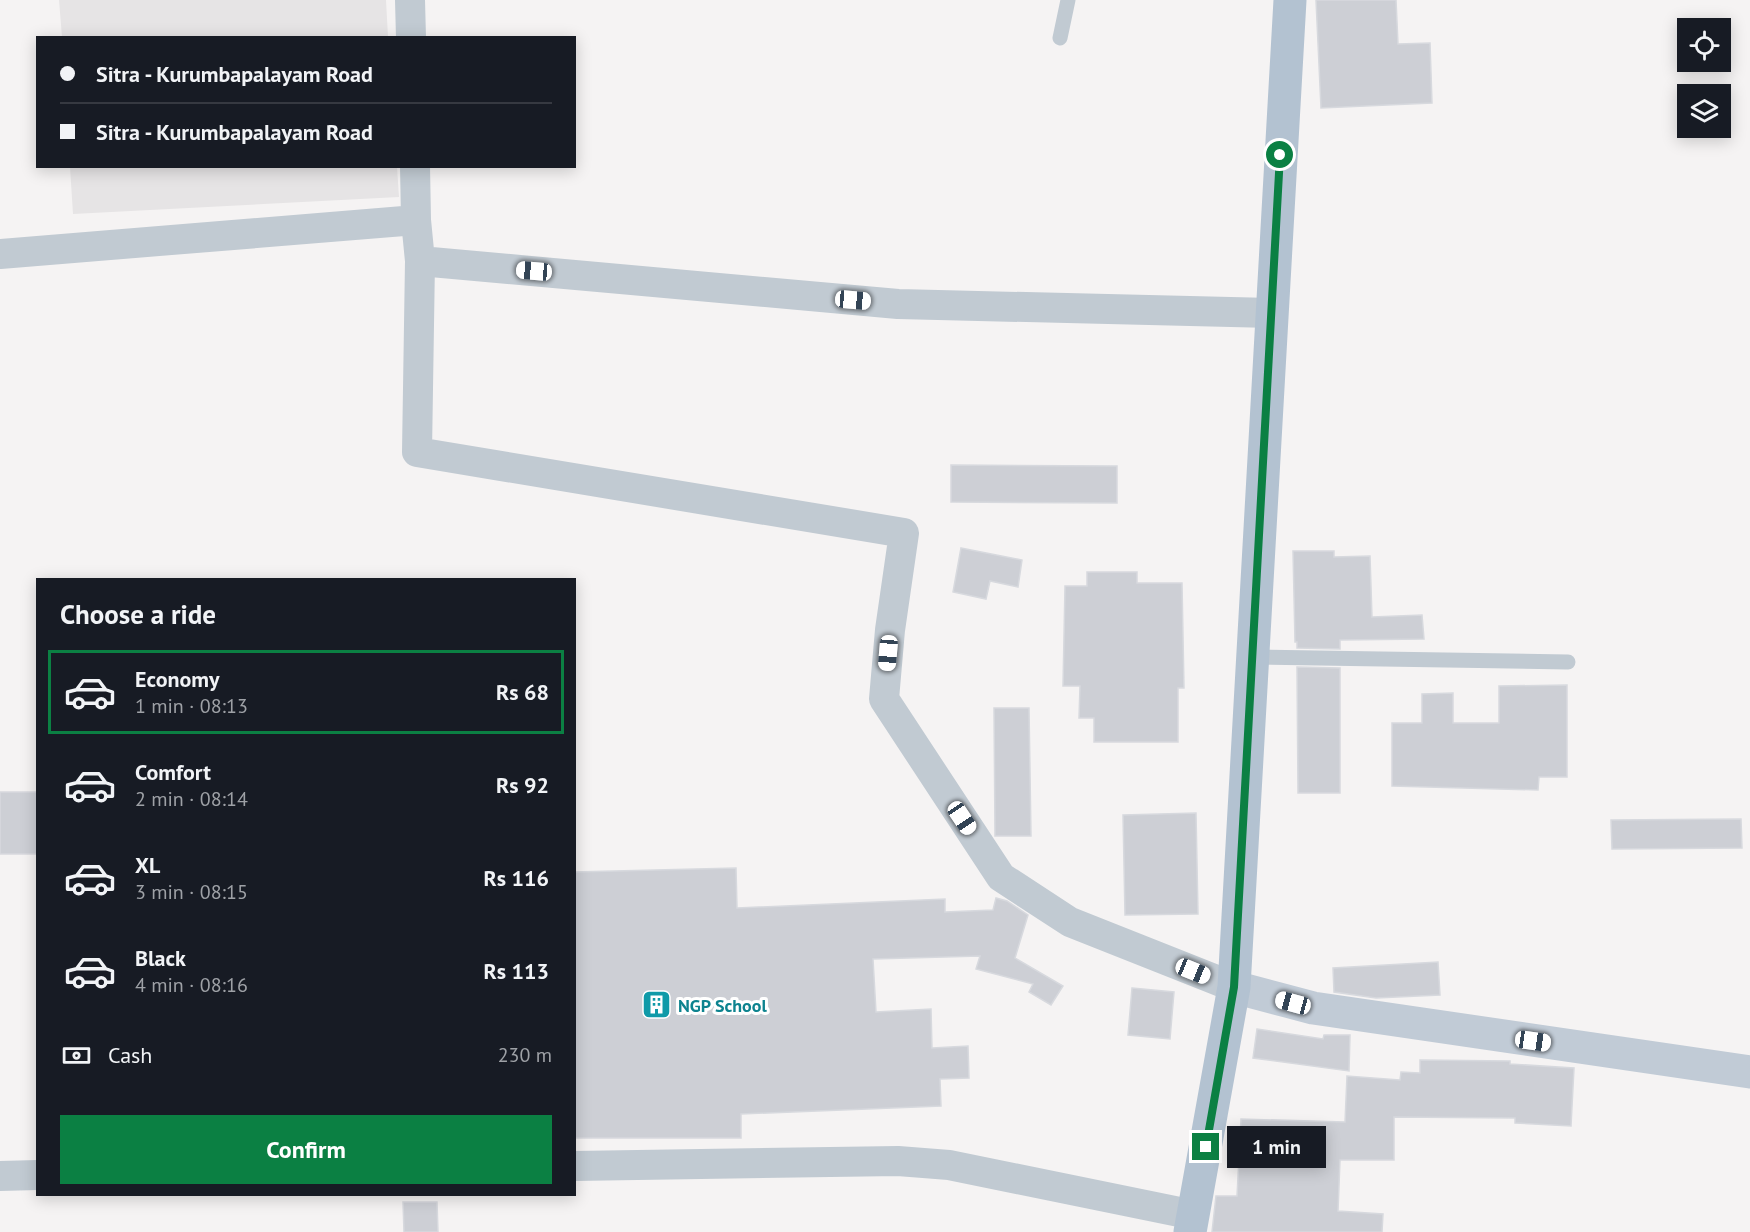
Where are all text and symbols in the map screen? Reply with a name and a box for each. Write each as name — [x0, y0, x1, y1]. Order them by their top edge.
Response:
map controls — [1677, 18, 1731, 138]
button: locate — [1677, 18, 1731, 72]
text: Sitra - Kurumbapalayam Road — [96, 60, 373, 88]
button: layers — [1677, 84, 1731, 138]
text: Sitra - Kurumbapalayam Road — [96, 118, 373, 146]
route start — [1266, 141, 1293, 168]
car — [515, 260, 553, 282]
car — [834, 289, 872, 311]
text: Choose a ride — [60, 597, 216, 631]
car — [877, 634, 899, 672]
icon: car — [63, 665, 117, 719]
text: Economy — [135, 665, 219, 693]
text: Rs 68 — [496, 678, 549, 706]
text: 1 min · 08:13 — [135, 693, 248, 719]
icon: car — [63, 758, 117, 812]
text: Comfort — [135, 758, 211, 786]
text: Rs 92 — [496, 771, 549, 799]
text: 2 min · 08:14 — [135, 786, 248, 812]
car — [944, 798, 980, 838]
icon: car — [63, 851, 117, 905]
text: XL — [135, 851, 160, 879]
text: Rs 116 — [483, 864, 549, 892]
text: 3 min · 08:15 — [135, 879, 248, 905]
icon: car — [63, 944, 117, 998]
text: Black — [135, 944, 186, 972]
car — [1173, 956, 1213, 986]
text: Rs 113 — [483, 957, 549, 985]
text: 4 min · 08:16 — [135, 972, 248, 998]
building icon: NGP School — [641, 989, 673, 1021]
car — [1273, 990, 1313, 1016]
place label: NGP School — [678, 994, 767, 1017]
car — [1514, 1030, 1552, 1052]
icon: cash — [60, 1039, 93, 1072]
text: Cash — [108, 1041, 152, 1069]
text: 230 m — [498, 1042, 552, 1068]
button: Confirm — [60, 1115, 552, 1184]
callout: 1 min — [1227, 1126, 1326, 1168]
route end — [1192, 1133, 1219, 1160]
text: 1 min — [1252, 1134, 1301, 1160]

